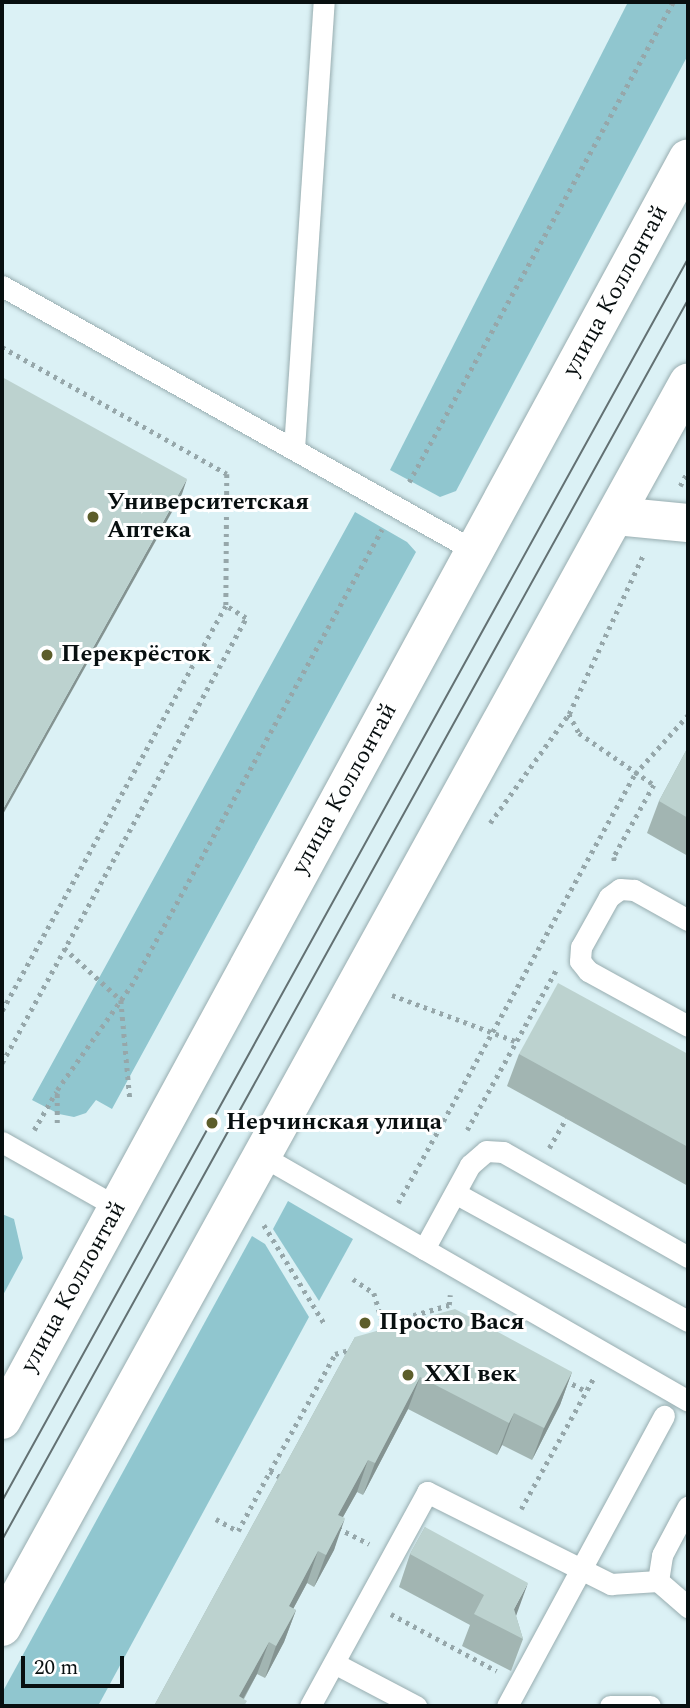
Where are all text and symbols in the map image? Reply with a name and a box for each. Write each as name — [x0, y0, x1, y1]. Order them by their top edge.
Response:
street label: улица Коллонтай — [557, 200, 675, 382]
place label: Университетская Аптека — [107, 489, 309, 545]
marker: Университетская Аптека — [85, 509, 101, 525]
place label: Перекрёсток — [61, 641, 211, 669]
marker: Перекрёсток — [39, 647, 55, 663]
street label: улица Коллонтай — [286, 698, 404, 880]
place label: Нерчинская улица — [226, 1109, 442, 1137]
marker: Нерчинская улица — [204, 1115, 220, 1131]
street label: улица Коллонтай — [15, 1196, 133, 1378]
place label: Просто Вася — [379, 1309, 524, 1337]
marker: Просто Вася — [357, 1315, 373, 1331]
place label: XXI век — [424, 1361, 517, 1389]
marker: XXI век — [398, 1365, 418, 1385]
scale bar — [24, 1642, 128, 1686]
text: 20 m — [34, 1652, 78, 1684]

